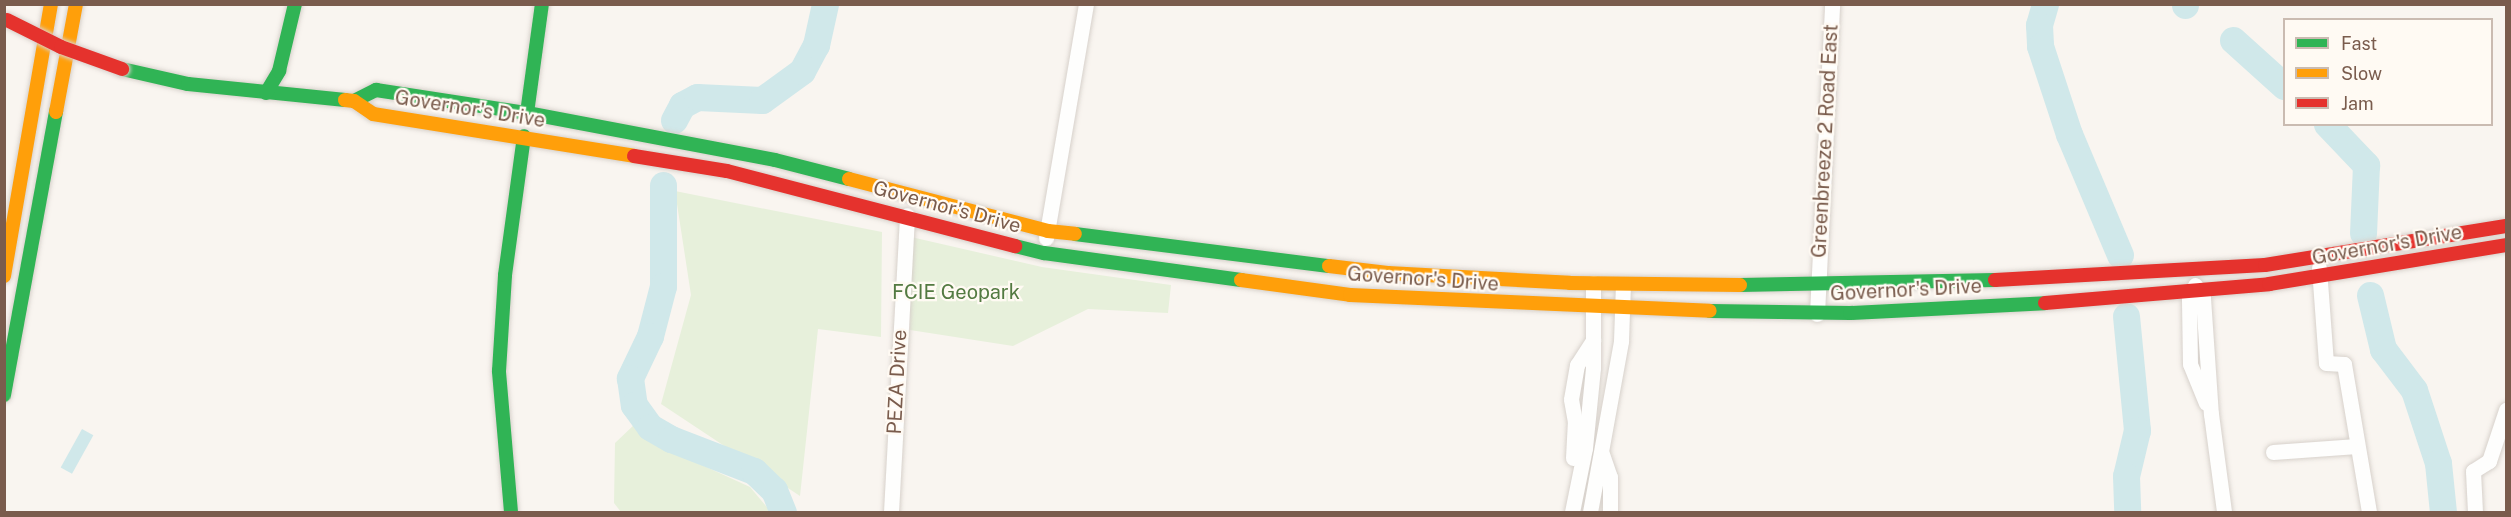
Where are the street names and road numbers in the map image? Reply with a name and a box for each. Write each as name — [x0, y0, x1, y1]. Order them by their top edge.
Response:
street label: Greenbreeze 2 Road East — [1807, 23, 1843, 259]
street label: Governor's Drive — [393, 85, 547, 133]
street label: Governor's Drive — [871, 176, 1023, 238]
street label: Governor's Drive — [2310, 220, 2464, 270]
street label: Governor's Drive — [1346, 262, 1500, 296]
street label: Governor's Drive — [1830, 274, 1982, 306]
street label: PEZA Drive — [882, 329, 912, 435]

